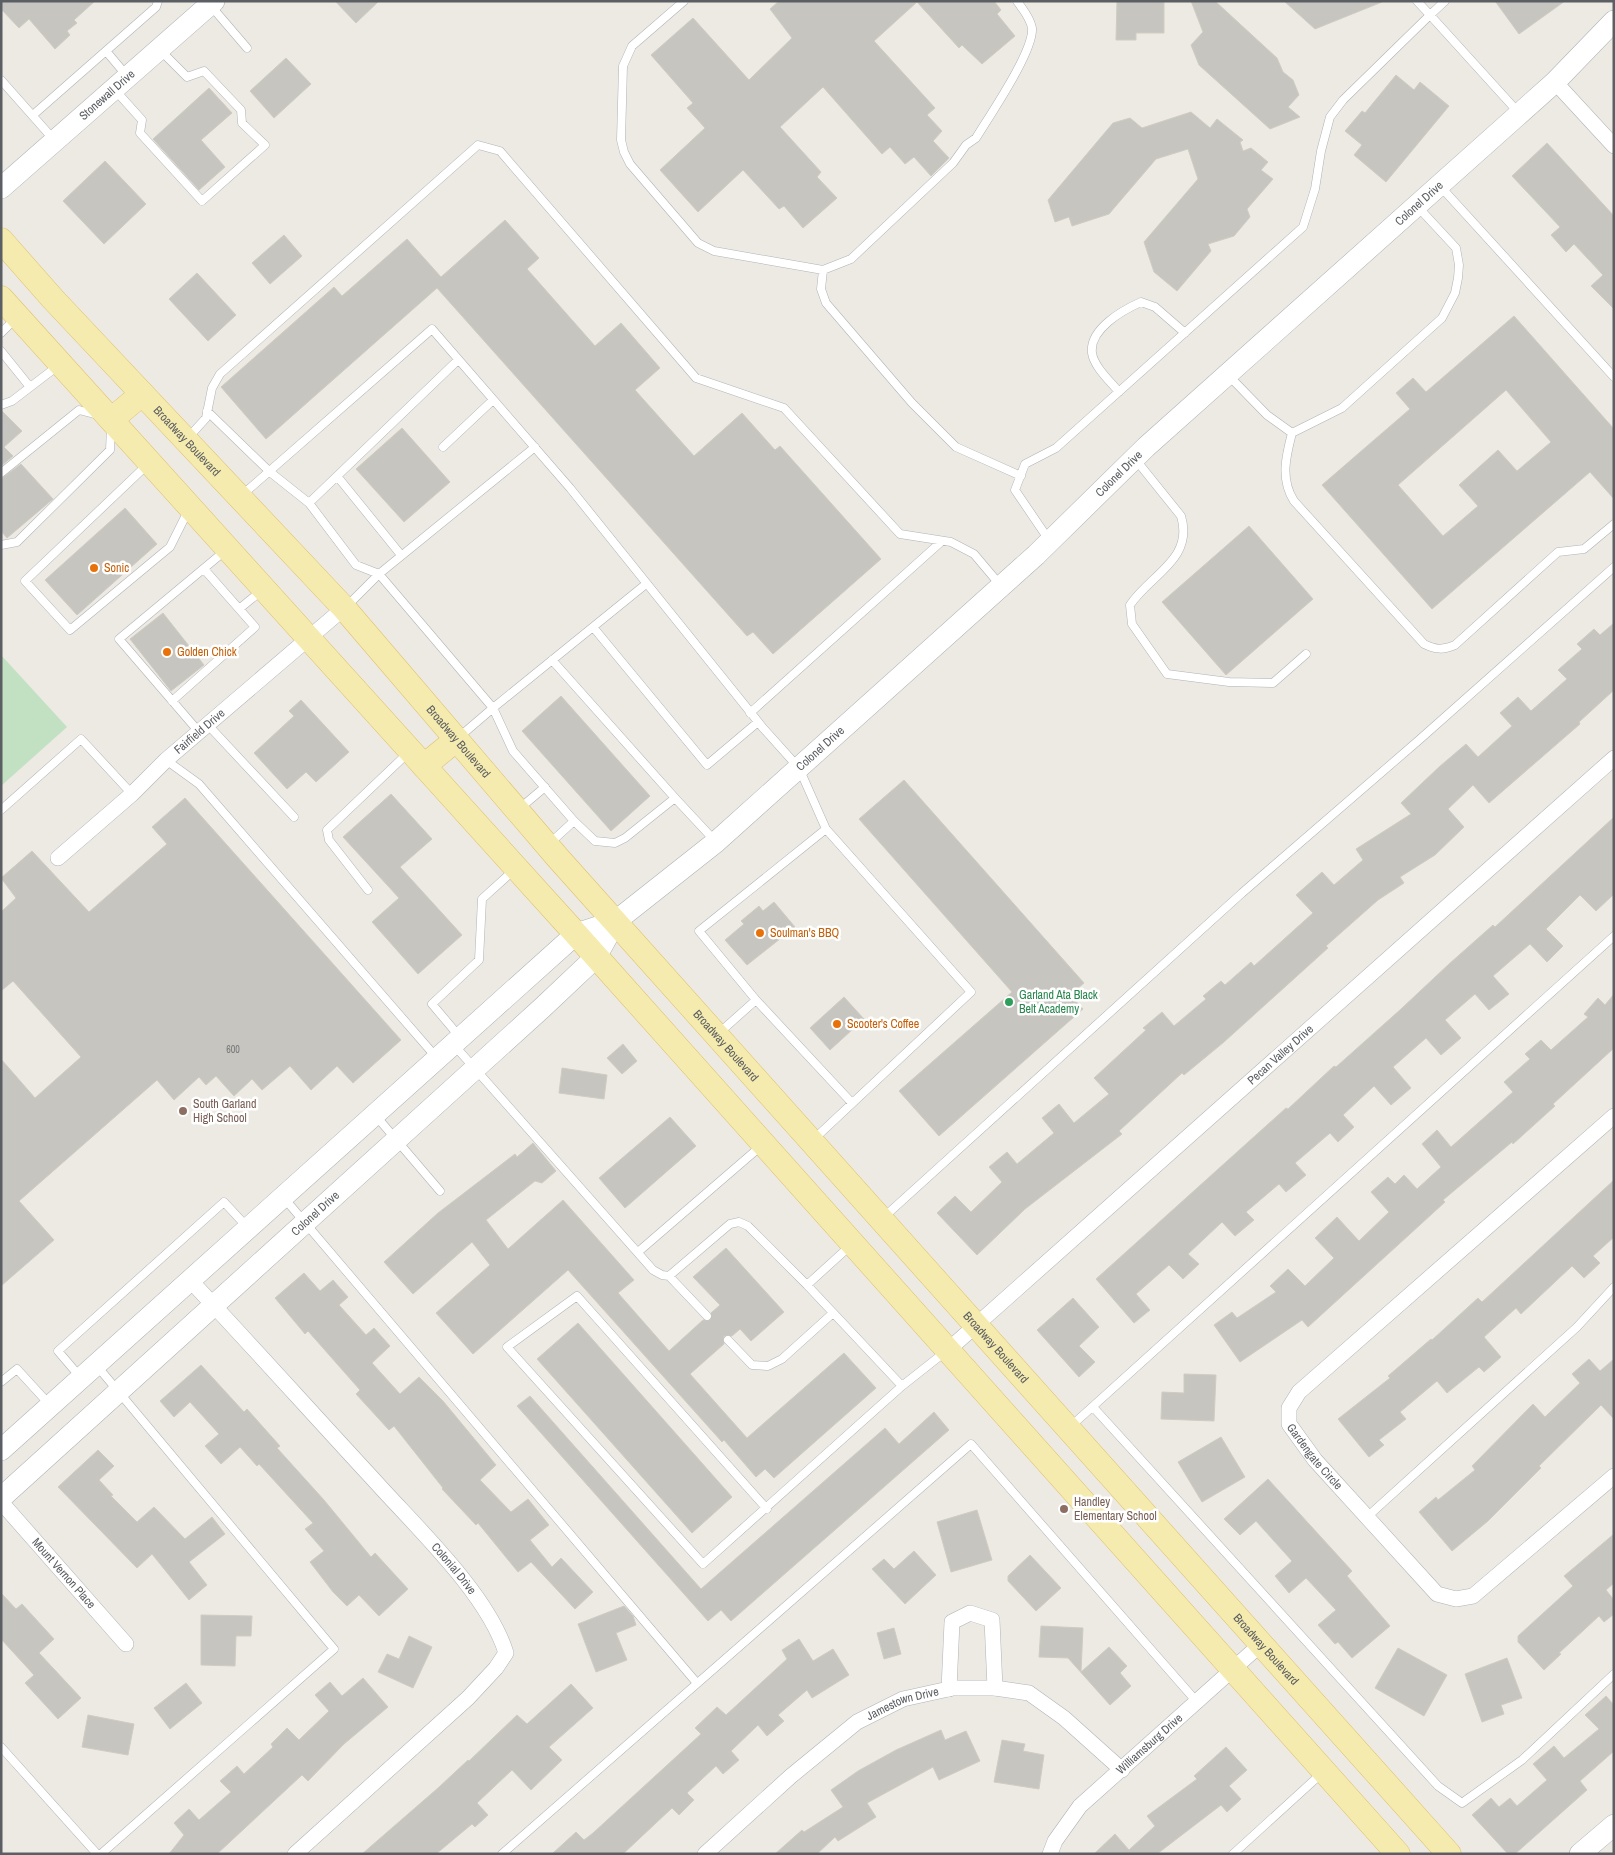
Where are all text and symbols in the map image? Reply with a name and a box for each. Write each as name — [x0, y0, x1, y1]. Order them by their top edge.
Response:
street label: Stonewall Drive — [76, 66, 138, 124]
street label: Colonel Drive — [1391, 178, 1447, 229]
street label: Broadway Boulevard — [150, 403, 224, 480]
street label: Colonel Drive — [1092, 447, 1146, 500]
place label: Sonic — [104, 560, 129, 576]
marker: Sonic — [88, 562, 100, 574]
place label: Golden Chick — [177, 644, 237, 660]
marker: Golden Chick — [161, 646, 173, 658]
street label: Broadway Boulevard — [423, 702, 494, 781]
street label: Fairfield Drive — [171, 705, 228, 758]
street label: Colonel Drive — [793, 723, 848, 774]
place label: Soulman's BBQ — [770, 925, 840, 941]
marker: Soulman's BBQ — [754, 927, 766, 939]
place label: Garland Ata Black Belt Academy — [1019, 987, 1098, 1017]
marker: Garland Ata Black Belt Academy — [1003, 996, 1015, 1008]
street label: Broadway Boulevard — [690, 1006, 762, 1085]
place label: Scooter's Coffee — [847, 1016, 919, 1032]
marker: Scooter's Coffee — [831, 1018, 843, 1030]
street label: Pecan Valley Drive — [1244, 1021, 1317, 1088]
house number: 600 — [226, 1043, 240, 1056]
place label: South Garland High School — [193, 1096, 256, 1126]
marker: South Garland High School — [177, 1105, 189, 1117]
street label: Colonel Drive — [288, 1187, 343, 1239]
street label: Broadway Boulevard — [960, 1308, 1032, 1387]
street label: Gardengate Circle — [1283, 1420, 1346, 1493]
place label: Handley Elementary School — [1074, 1494, 1157, 1524]
marker: Handley Elementary School — [1058, 1503, 1070, 1515]
street label: Mount Vernon Place — [28, 1535, 99, 1612]
street label: Colonial Drive — [428, 1539, 480, 1598]
street label: Broadway Boulevard — [1230, 1610, 1302, 1689]
street label: Jamestown Drive — [864, 1683, 940, 1724]
street label: Williamsburg Drive — [1113, 1710, 1186, 1778]

